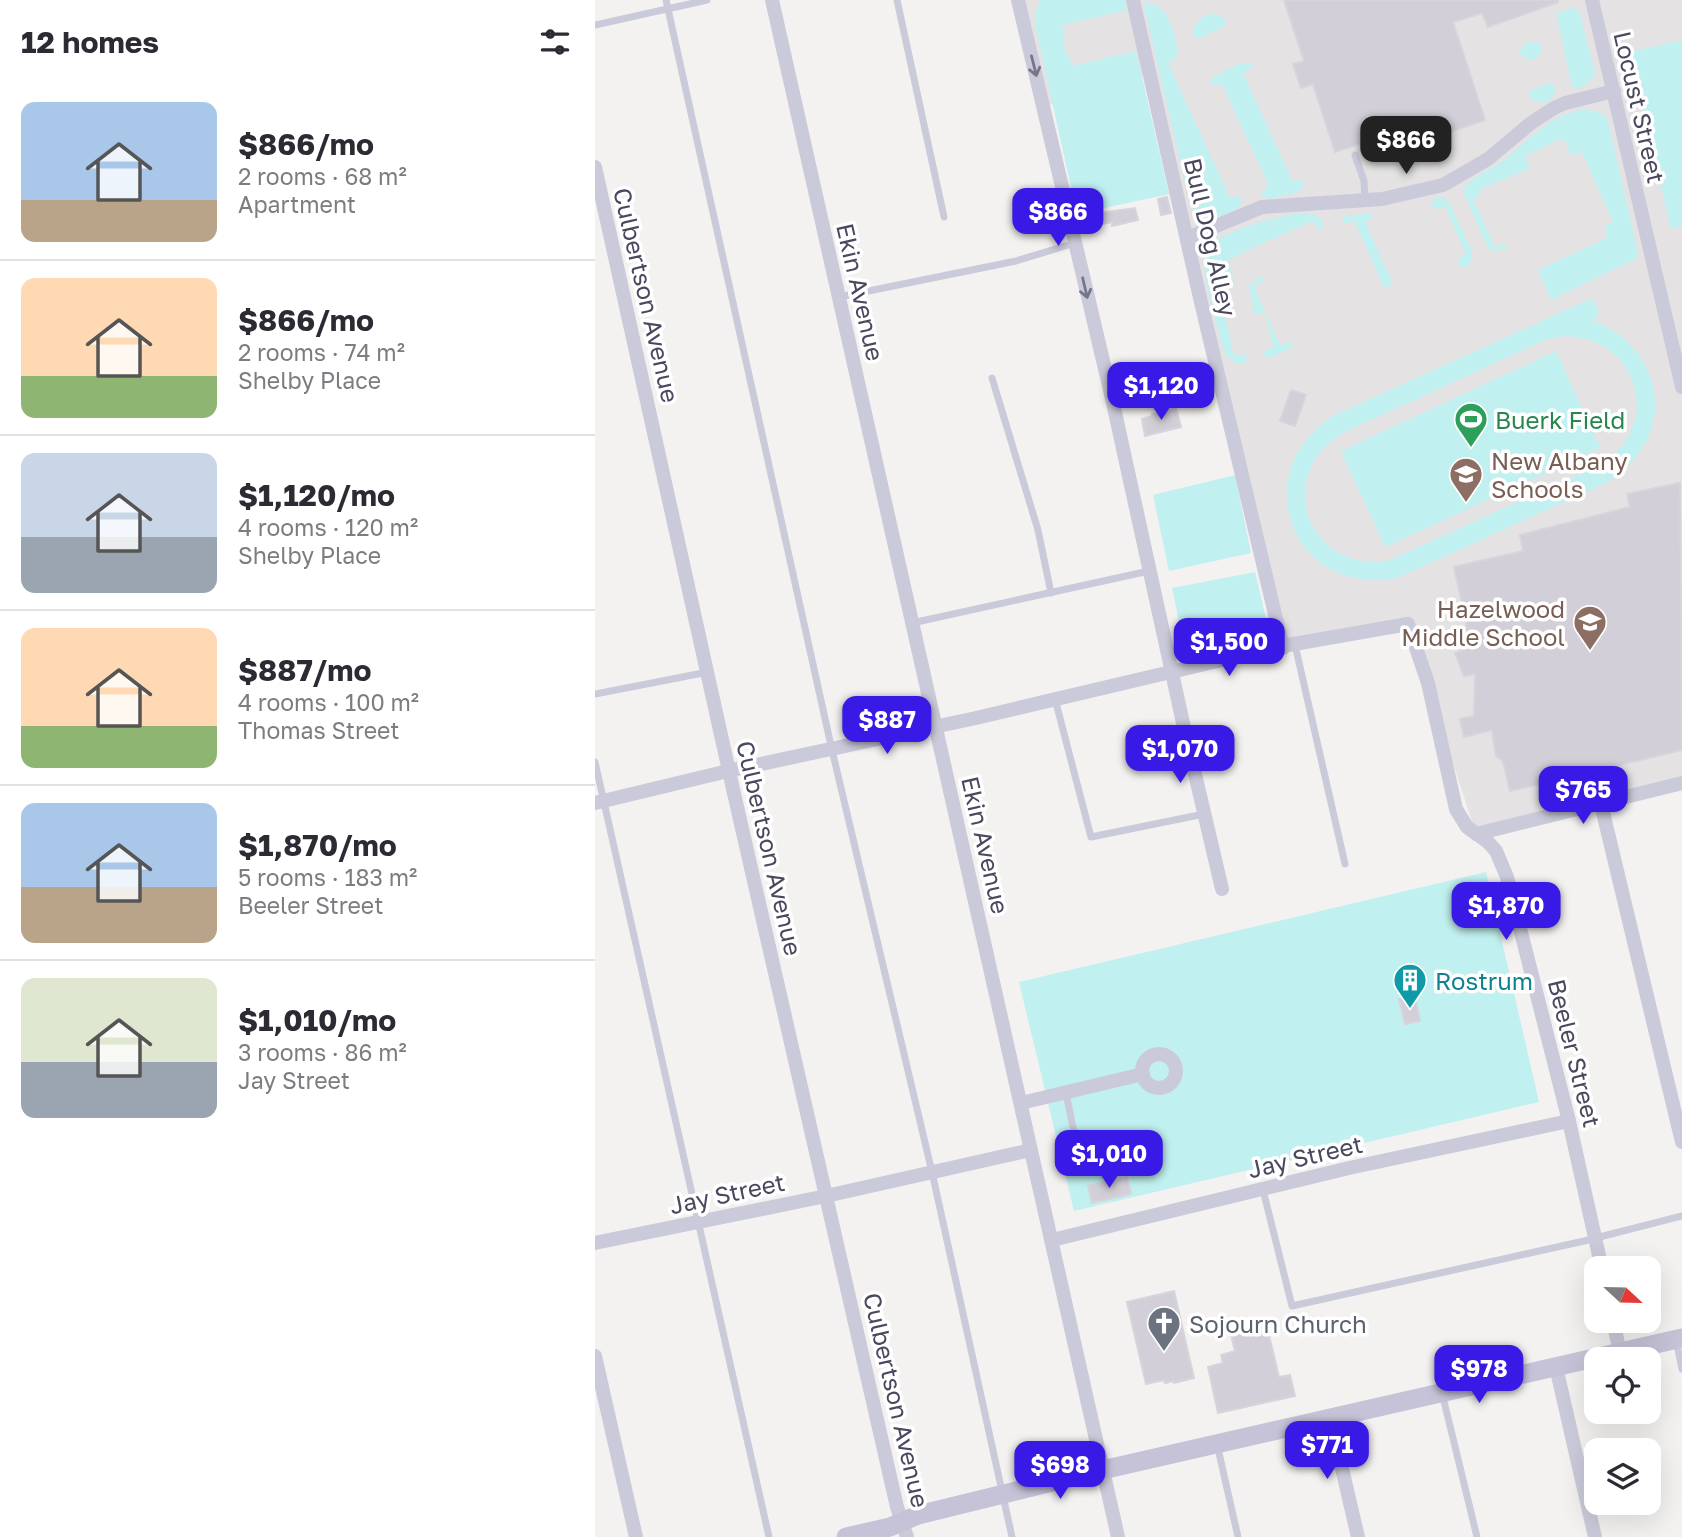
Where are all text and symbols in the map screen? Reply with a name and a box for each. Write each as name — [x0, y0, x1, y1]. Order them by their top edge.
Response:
icon: filters — [536, 23, 574, 61]
text: 12 homes — [21, 24, 159, 60]
street label: Locust Street — [1608, 28, 1672, 186]
one-way arrow — [1028, 54, 1041, 77]
pin: $866 — [1365, 116, 1447, 176]
text: $866 — [1376, 125, 1436, 153]
text: $866/mo — [238, 126, 374, 162]
icon: home — [77, 130, 161, 214]
street label: Bull Dog Alley — [1179, 155, 1243, 319]
text: 2 rooms · 68 m² — [238, 162, 407, 190]
street label: Culbertson Avenue — [608, 185, 686, 405]
pin: $866 — [1017, 188, 1099, 248]
text: Apartment — [238, 190, 356, 218]
text: $866 — [1028, 197, 1088, 225]
street label: Ekin Avenue — [831, 220, 891, 364]
one-way arrow — [1078, 276, 1092, 299]
text: $866/mo — [238, 302, 374, 338]
icon: home — [77, 306, 161, 390]
text: 2 rooms · 74 m² — [238, 338, 405, 366]
pin: $1,120 — [1104, 362, 1218, 422]
text: Shelby Place — [238, 366, 381, 394]
text: $1,120 — [1123, 371, 1199, 399]
sports icon: Buerk Field — [1452, 400, 1490, 449]
place label: Buerk Field — [1495, 405, 1625, 434]
place label: New Albany Schools — [1491, 446, 1628, 503]
school or university icon: New Albany Schools — [1447, 455, 1485, 504]
text: $1,120/mo — [238, 477, 395, 513]
icon: home — [77, 481, 161, 565]
text: 4 rooms · 120 m² — [238, 513, 418, 541]
text: Shelby Place — [238, 541, 381, 569]
place label: Hazelwood Middle School — [1401, 594, 1565, 651]
school or university icon: Hazelwood Middle School — [1571, 603, 1609, 652]
pin: $1,500 — [1172, 618, 1286, 678]
text: $1,500 — [1190, 627, 1268, 655]
text: $887/mo — [238, 652, 372, 688]
icon: home — [77, 656, 161, 740]
text: 4 rooms · 100 m² — [238, 688, 419, 716]
pin: $887 — [846, 696, 928, 756]
text: $887 — [858, 705, 916, 733]
text: Thomas Street — [238, 716, 400, 744]
pin: $1,070 — [1123, 726, 1237, 785]
text: $1,070 — [1141, 734, 1219, 762]
street label: Culbertson Avenue — [731, 738, 809, 958]
pin: $765 — [1542, 766, 1624, 826]
street label: Ekin Avenue — [956, 773, 1016, 917]
text: $765 — [1555, 775, 1611, 803]
text: $1,870/mo — [238, 827, 397, 863]
icon: home — [77, 831, 161, 915]
text: 5 rooms · 183 m² — [238, 863, 417, 891]
pin: $1,870 — [1449, 883, 1563, 942]
text: Beeler Street — [238, 891, 383, 919]
text: $1,870 — [1468, 891, 1544, 919]
building icon: Rostrum — [1391, 961, 1429, 1010]
place label: Rostrum — [1435, 966, 1533, 995]
street label: Beeler Street — [1543, 976, 1607, 1130]
text: $1,010/mo — [238, 1002, 396, 1038]
icon: home — [77, 1006, 161, 1090]
text: 3 rooms · 86 m² — [238, 1038, 407, 1066]
text: Jay Street — [238, 1066, 350, 1094]
street label: Jay Street — [1245, 1129, 1365, 1183]
pin: $1,010 — [1052, 1130, 1166, 1190]
text: $1,010 — [1071, 1139, 1147, 1167]
street label: Jay Street — [667, 1167, 787, 1219]
north arrow — [1584, 1256, 1661, 1334]
map controls — [1584, 1256, 1661, 1515]
street label: Culbertson Avenue — [858, 1290, 936, 1510]
church icon: Sojourn Church — [1145, 1304, 1183, 1353]
place label: Sojourn Church — [1189, 1309, 1367, 1338]
pin: $978 — [1438, 1346, 1520, 1405]
button: locate — [1584, 1347, 1661, 1424]
text: $978 — [1450, 1354, 1508, 1382]
pin: $771 — [1286, 1422, 1368, 1481]
text: $771 — [1301, 1430, 1353, 1458]
button: layers — [1584, 1438, 1661, 1515]
pin: $698 — [1019, 1442, 1101, 1501]
text: $698 — [1030, 1450, 1090, 1478]

